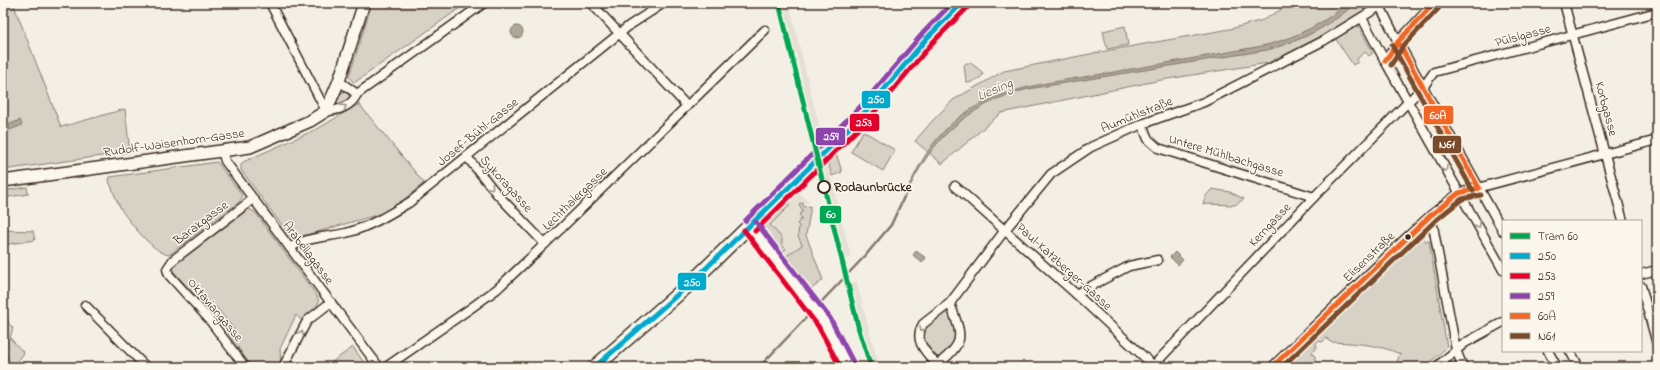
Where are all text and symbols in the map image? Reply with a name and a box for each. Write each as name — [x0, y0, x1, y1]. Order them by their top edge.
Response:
street label: Pülslgasse — [1493, 19, 1553, 54]
water label: Liesing — [974, 73, 1017, 107]
street label: Korbgasse — [1589, 80, 1622, 139]
line badge: 250 — [861, 90, 891, 109]
text: 250 — [867, 92, 885, 108]
street label: Aumühlstraße — [1098, 92, 1176, 138]
street label: Josef-Bühl-Gasse — [433, 93, 523, 171]
one-way arrow — [340, 104, 347, 111]
line badge: 60A — [1423, 105, 1454, 125]
text: 60A — [1429, 108, 1446, 124]
line badge: 253 — [849, 113, 880, 132]
text: 253 — [855, 115, 873, 131]
street label: Rudolf-Waisenhorn-Gasse — [102, 124, 246, 162]
line badge: 259 — [815, 127, 846, 146]
text: 259 — [822, 129, 839, 145]
street label: Untere Mühlbachgasse — [1166, 129, 1286, 184]
line badge: N61 — [1432, 135, 1462, 154]
text: N61 — [1439, 137, 1455, 153]
street label: Sykoragasse — [474, 151, 537, 218]
street label: Lechthalergasse — [538, 163, 613, 236]
one-way arrow — [1441, 165, 1448, 172]
place label: Rodaunbrücke — [833, 178, 913, 197]
marker: Rodaunbrücke — [817, 180, 831, 194]
one-way arrow — [487, 183, 494, 190]
street label: Barakgasse — [169, 196, 233, 251]
street label: Kerngasse — [1244, 198, 1296, 252]
line badge: 60 — [819, 205, 842, 224]
text: 60 — [825, 207, 836, 223]
street label: Arabellagasse — [277, 217, 338, 289]
street label: Paul-Katzberger-Gasse — [1011, 219, 1116, 316]
legend — [1502, 220, 1642, 352]
one-way arrow — [1474, 222, 1481, 230]
street label: Elisenstraße — [1339, 227, 1399, 287]
text: Tram 60 — [1538, 228, 1578, 246]
unlabelled marker — [1403, 232, 1413, 242]
text: 250 — [1538, 248, 1556, 266]
text: 253 — [1538, 268, 1556, 286]
line badge: 250 — [677, 272, 707, 291]
street label: Oktaviangasse — [182, 274, 248, 347]
text: 250 — [683, 275, 701, 291]
text: 259 — [1538, 288, 1555, 306]
text: 60A — [1538, 308, 1556, 326]
one-way arrow — [919, 325, 927, 332]
text: N61 — [1538, 328, 1555, 346]
one-way arrow — [296, 329, 304, 337]

